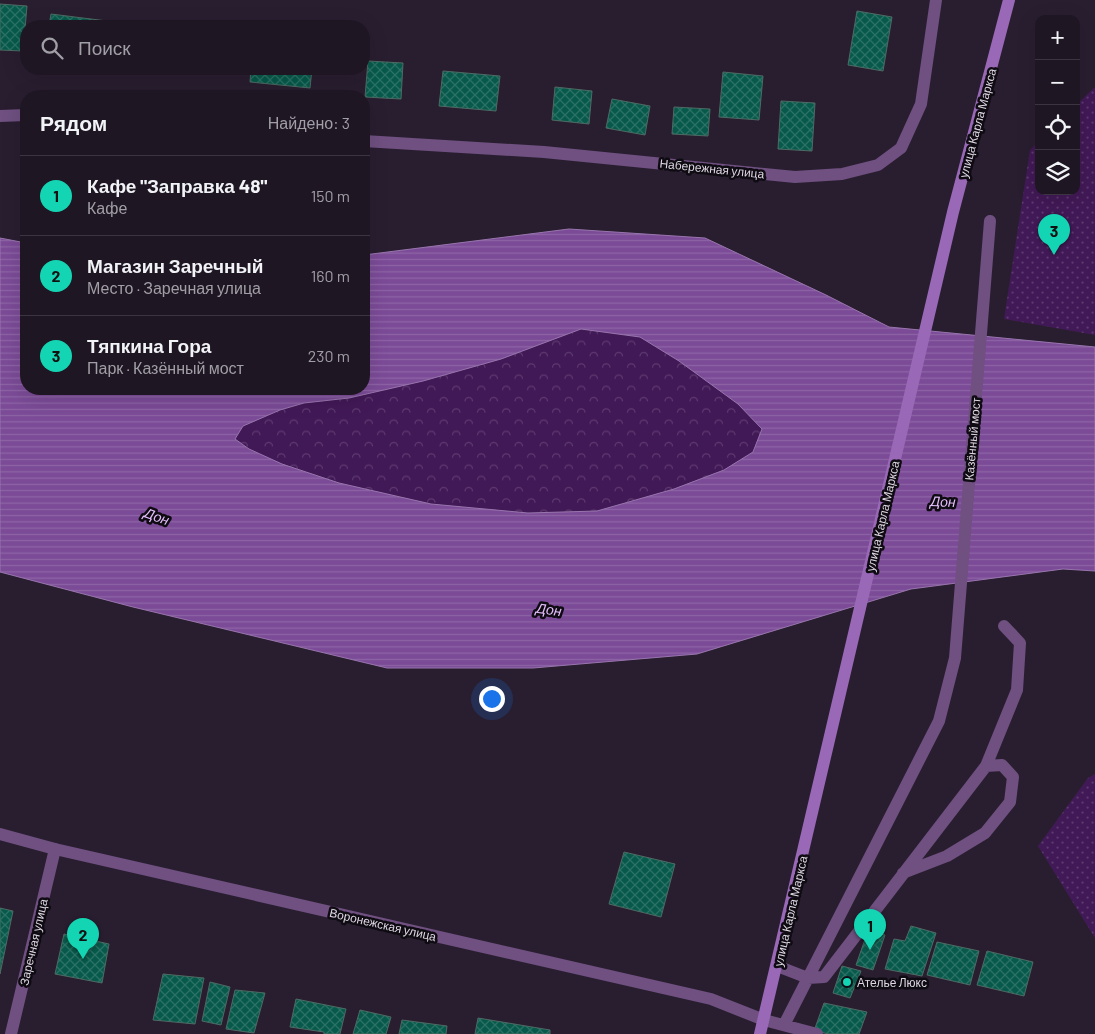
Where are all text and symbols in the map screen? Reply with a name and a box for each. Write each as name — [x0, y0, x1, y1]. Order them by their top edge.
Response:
map controls — [1035, 15, 1080, 195]
button: + — [1035, 15, 1080, 60]
search box — [20, 20, 370, 75]
icon: search — [38, 34, 66, 62]
text: Поиск — [78, 36, 131, 59]
button: − — [1035, 60, 1080, 105]
street label: улица Карла Маркса — [956, 66, 999, 180]
button: locate — [1035, 105, 1080, 150]
text: Рядом — [40, 110, 107, 135]
text: Найдено: 3 — [268, 113, 350, 132]
button: layers — [1035, 150, 1080, 195]
street label: Набережная улица — [659, 156, 765, 181]
text: Кафе "Заправка 48" — [87, 174, 267, 197]
text: 1 — [53, 186, 59, 205]
text: 150 m — [311, 186, 350, 205]
text: Кафе — [87, 198, 127, 217]
pin: 3 — [1038, 214, 1070, 255]
text: Магазин Заречный — [87, 254, 263, 277]
text: 2 — [52, 266, 60, 285]
text: 160 m — [311, 266, 350, 285]
text: Место · Заречная улица — [87, 278, 261, 297]
text: Тяпкина Гора — [87, 334, 211, 357]
text: 3 — [52, 346, 60, 365]
text: 230 m — [308, 346, 350, 365]
text: Парк · Казённый мост — [87, 358, 244, 377]
street label: Казённый мост — [961, 396, 983, 481]
street label: улица Карла Маркса — [862, 459, 903, 573]
water label: Дон — [928, 492, 956, 510]
water label: Дон — [140, 503, 172, 528]
water label: Дон — [533, 599, 563, 619]
your location — [479, 686, 505, 712]
street label: улица Карла Маркса — [770, 854, 811, 968]
street label: Заречная улица — [16, 897, 51, 987]
street label: Воронежская улица — [328, 905, 438, 944]
pin: 1 — [854, 909, 886, 950]
pin: 2 — [67, 918, 99, 959]
place label: Ателье Люкс — [857, 975, 927, 989]
marker: Ателье Люкс — [841, 976, 853, 988]

